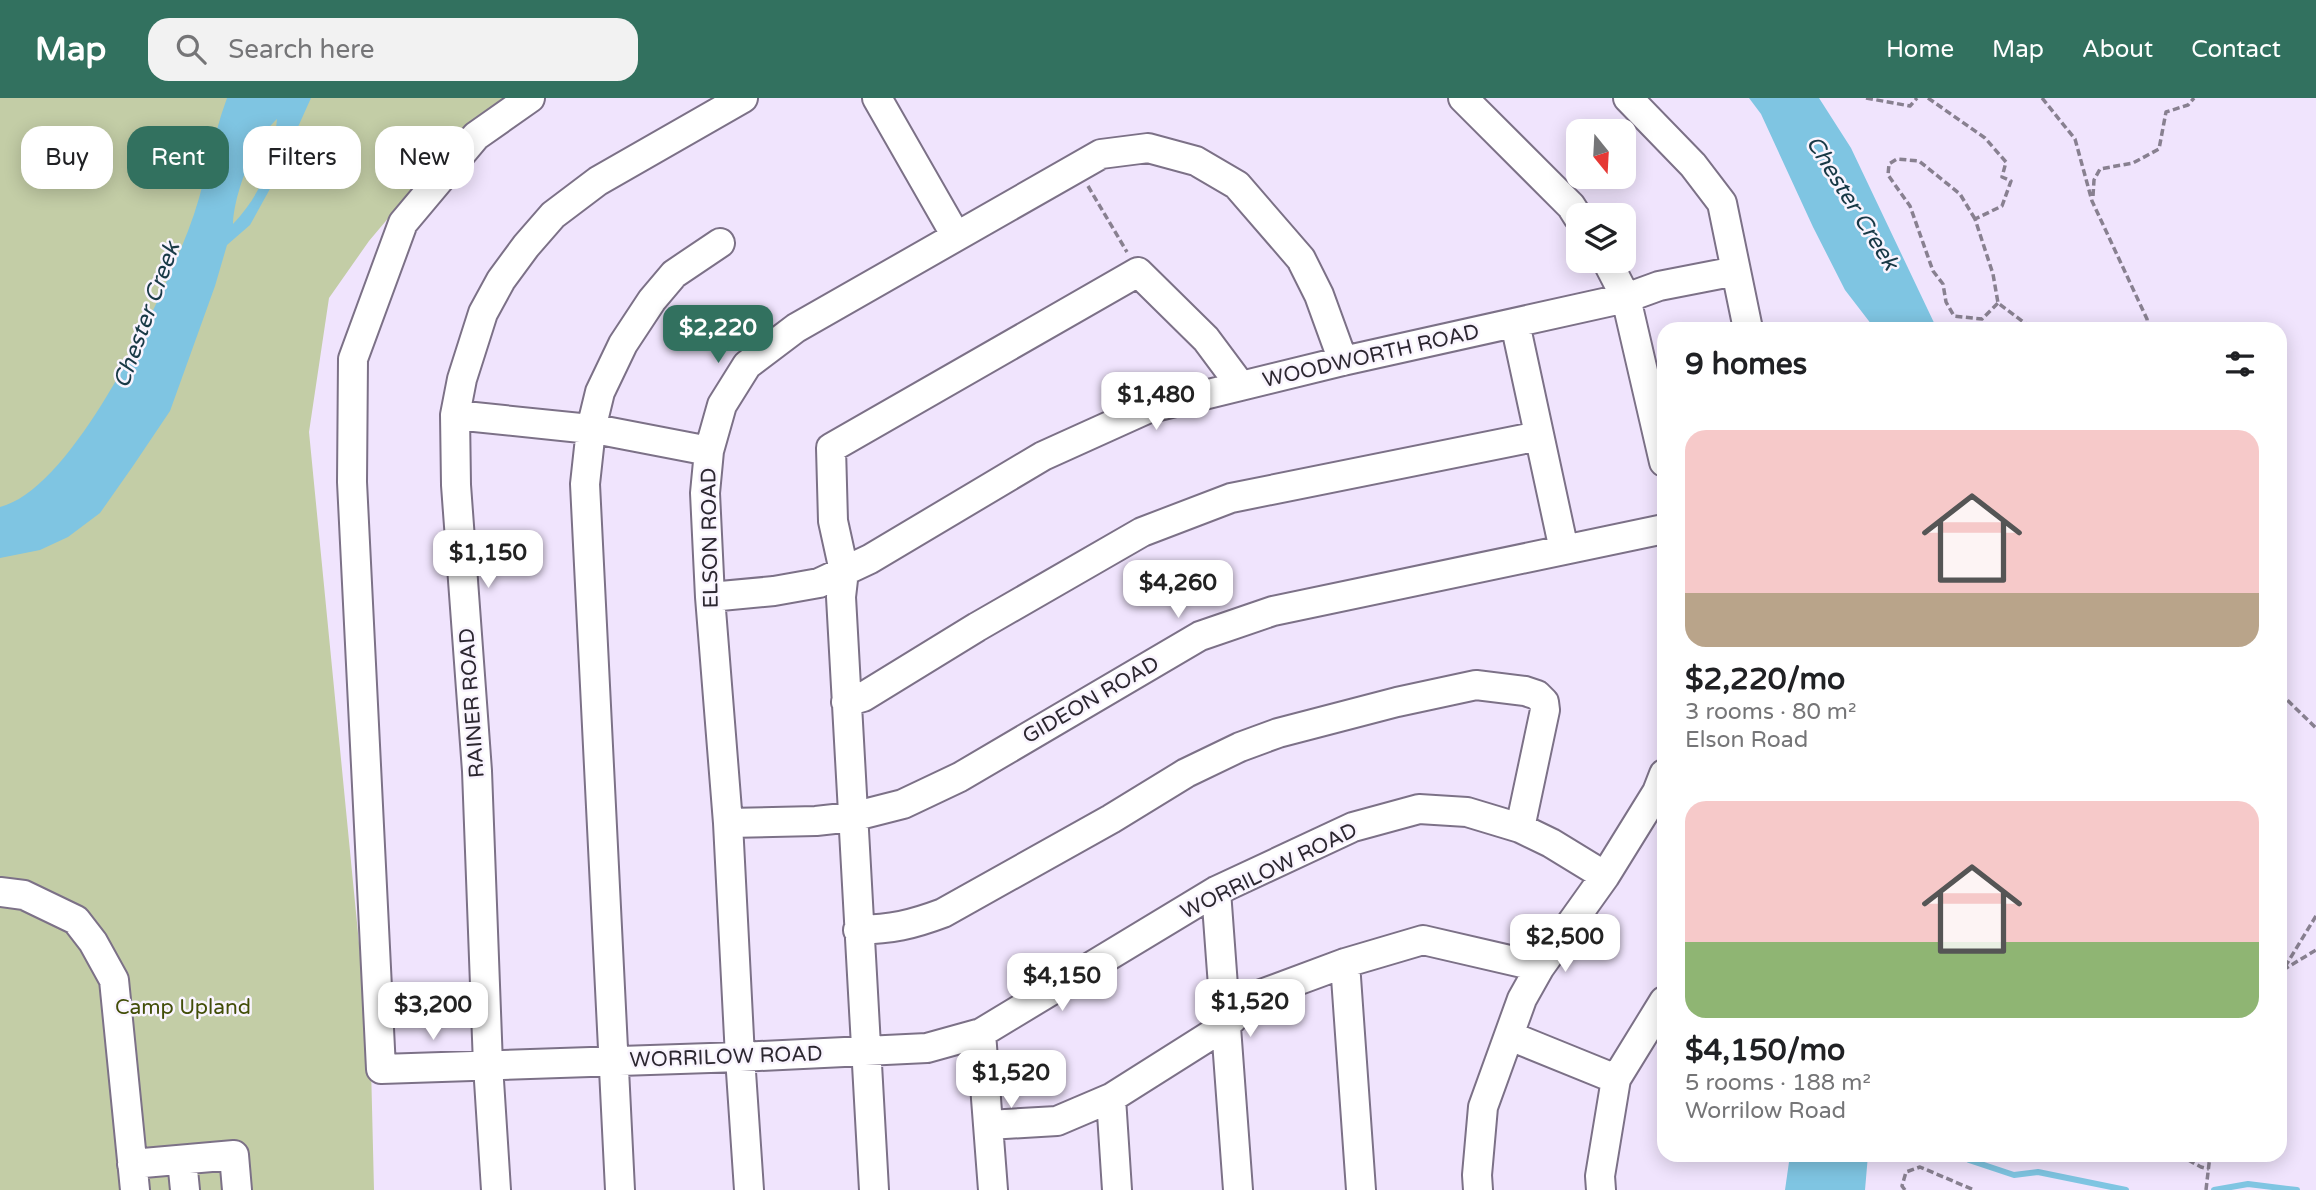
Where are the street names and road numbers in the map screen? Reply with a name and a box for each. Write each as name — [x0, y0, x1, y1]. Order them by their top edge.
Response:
street label: WOODWORTH ROAD — [1260, 319, 1482, 393]
street label: ELSON ROAD — [696, 467, 724, 609]
street label: RAINER ROAD — [454, 627, 490, 779]
street label: GIDEON ROAD — [1018, 651, 1164, 749]
street label: WORRILOW ROAD — [1177, 817, 1361, 925]
street label: WORRILOW ROAD — [629, 1041, 823, 1073]

